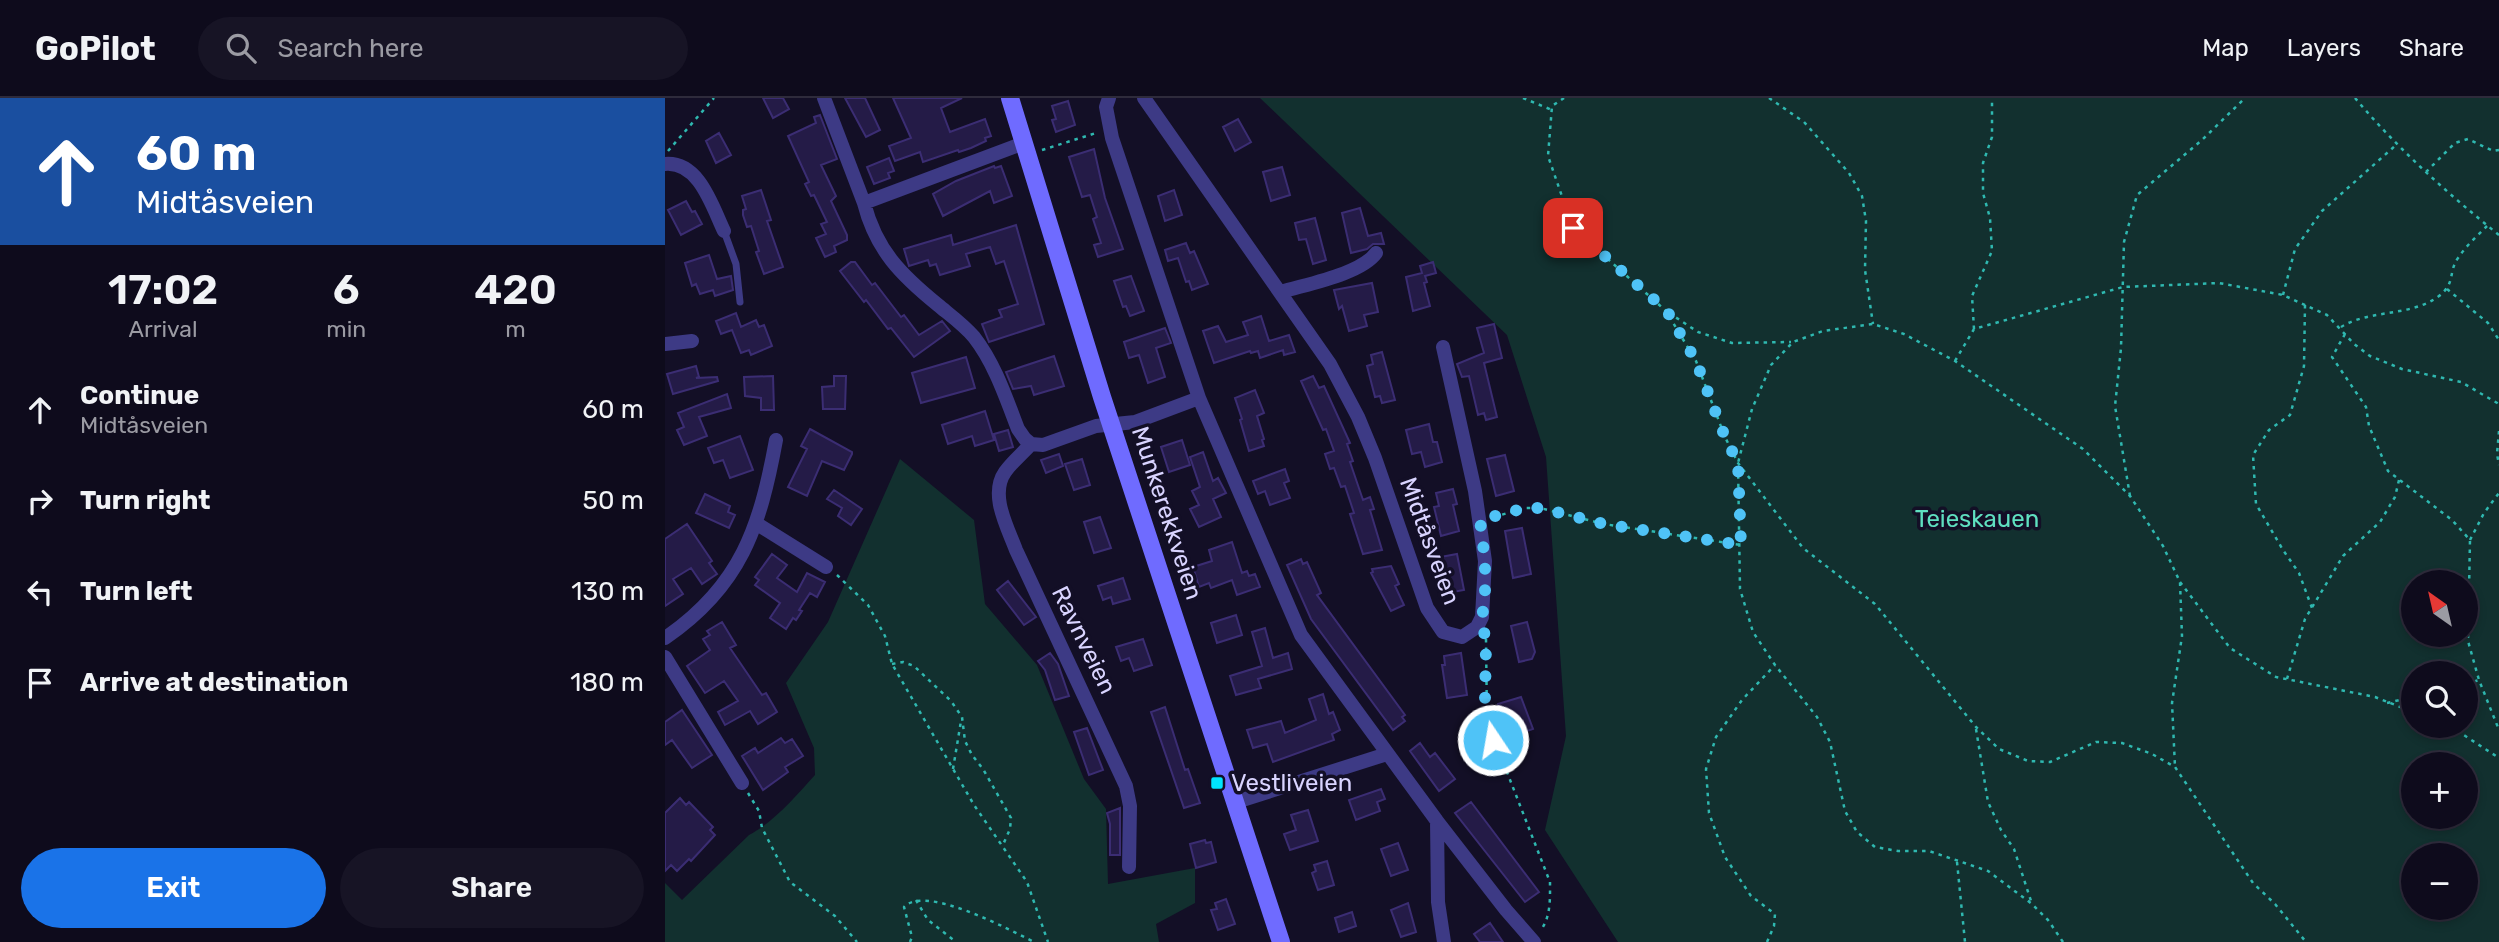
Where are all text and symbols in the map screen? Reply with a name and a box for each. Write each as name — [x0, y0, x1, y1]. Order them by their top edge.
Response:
search box — [198, 17, 688, 80]
text: GoPilot — [35, 29, 156, 68]
icon: search — [222, 29, 260, 67]
text: Search here — [278, 33, 423, 64]
text: Map — [2202, 34, 2249, 62]
text: Layers — [2287, 34, 2361, 62]
text: Share — [2399, 34, 2464, 62]
text: 60 m — [136, 124, 257, 182]
icon: ahead — [21, 126, 112, 217]
text: Midtåsveien — [136, 183, 314, 221]
pin — [1543, 198, 1603, 258]
icon: arrive — [1554, 209, 1592, 247]
text: 17:02 — [108, 265, 218, 315]
text: 6 — [333, 265, 360, 315]
text: 420 — [474, 265, 557, 315]
text: Arrival — [129, 315, 198, 343]
text: min — [326, 315, 366, 343]
text: m — [505, 315, 526, 343]
text: Continue — [80, 380, 199, 411]
icon: ahead — [21, 391, 59, 429]
text: 60 m — [582, 394, 644, 425]
text: Midtåsveien — [80, 411, 208, 439]
street label: Munkerekkveien — [1126, 423, 1208, 603]
street label: Midtåsveien — [1394, 473, 1466, 609]
icon: right — [21, 482, 59, 520]
text: Turn right — [80, 485, 210, 516]
text: 50 m — [583, 485, 644, 516]
park label: Teieskauen — [1915, 505, 2039, 533]
north arrow — [2401, 570, 2478, 648]
map controls — [2401, 570, 2478, 920]
icon: left — [21, 573, 59, 611]
text: Turn left — [80, 576, 192, 607]
text: 130 m — [571, 576, 644, 607]
street label: Ravnveien — [1046, 582, 1122, 698]
button: search — [2401, 661, 2478, 738]
icon: arrive — [21, 664, 59, 702]
text: Arrive at destination — [80, 667, 348, 698]
text: 180 m — [570, 667, 644, 698]
position arrow — [1456, 703, 1530, 777]
button: + — [2401, 752, 2478, 829]
place label: Vestliveien — [1231, 769, 1352, 797]
marker: Vestliveien — [1209, 775, 1225, 791]
button: − — [2401, 843, 2478, 920]
button: Exit — [21, 848, 326, 928]
button: Share — [340, 848, 644, 928]

